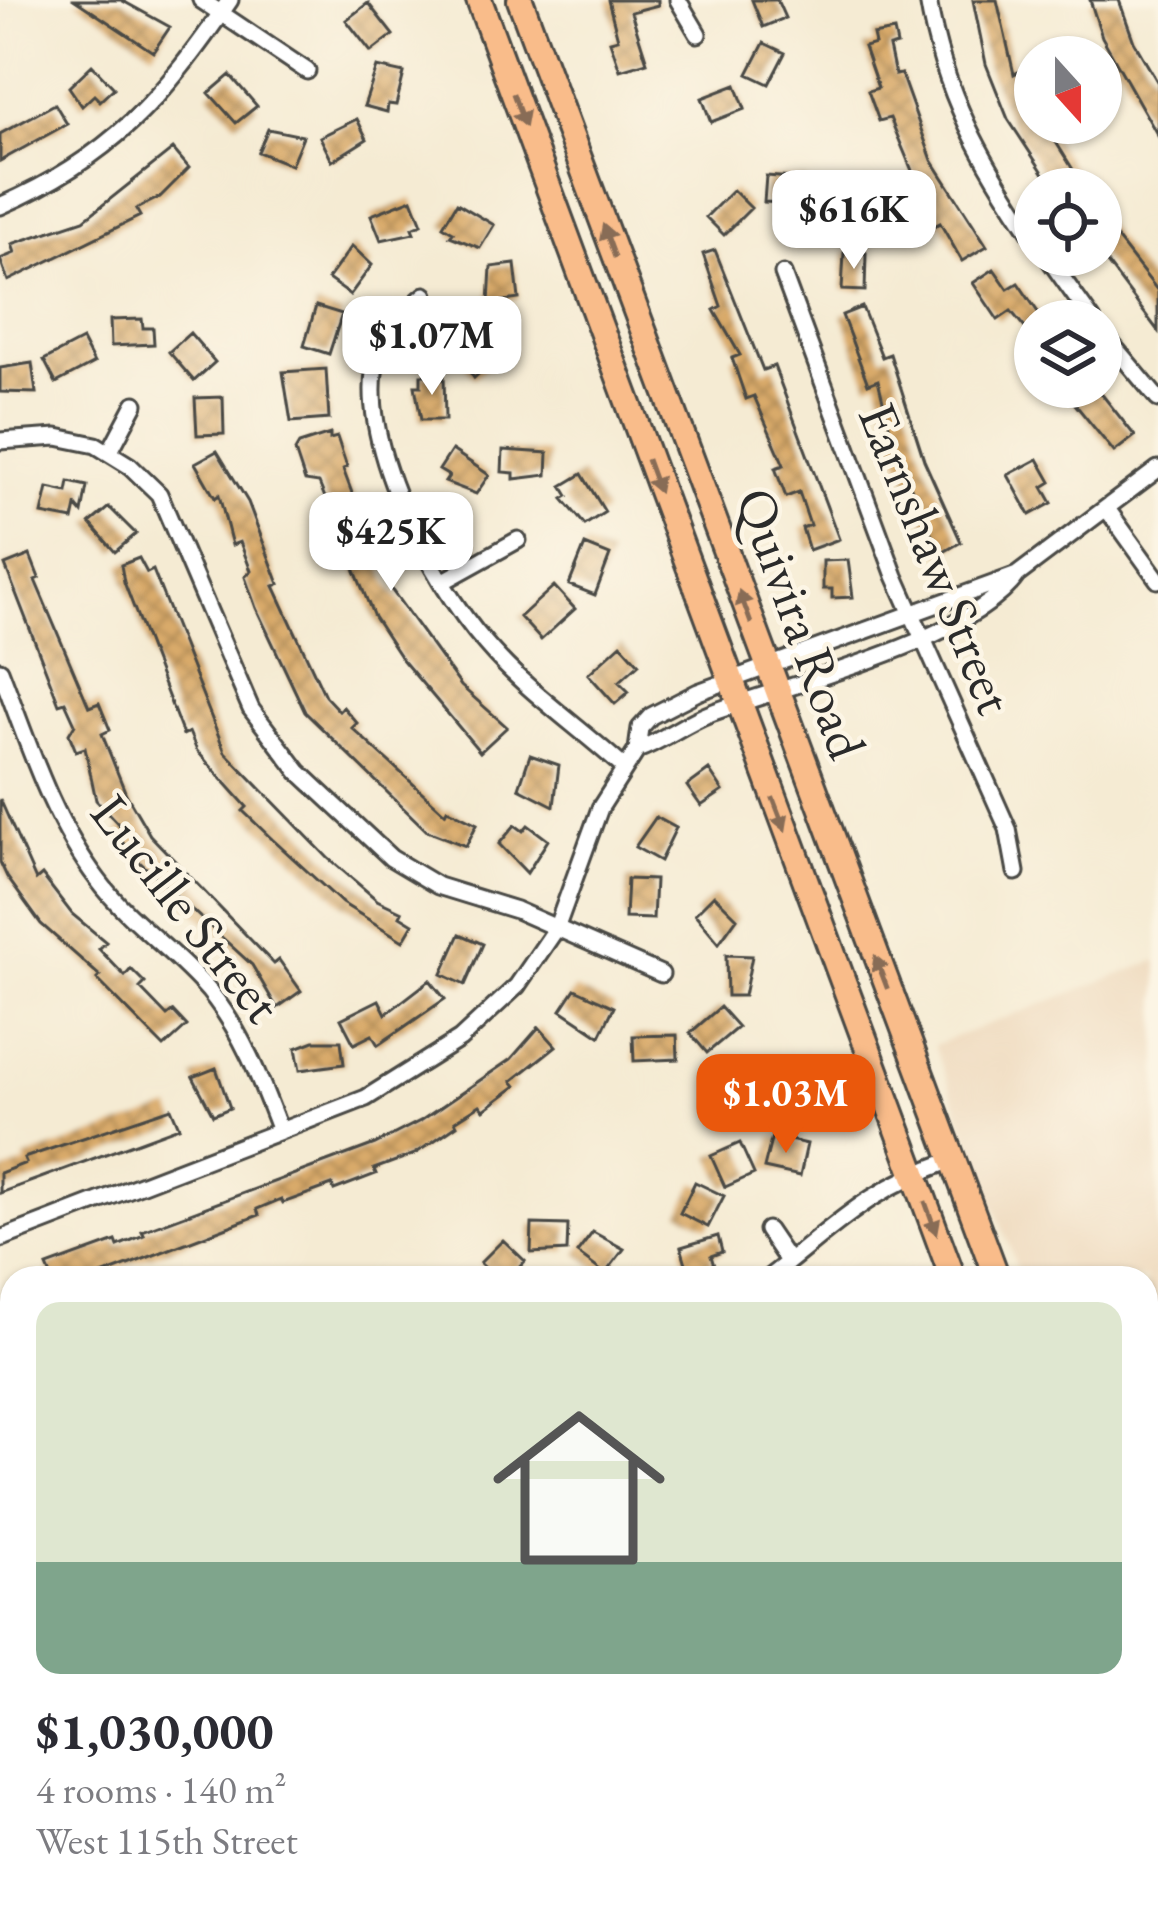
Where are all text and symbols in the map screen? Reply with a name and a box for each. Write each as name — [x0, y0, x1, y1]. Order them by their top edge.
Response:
north arrow — [1014, 36, 1122, 144]
map controls — [1014, 36, 1122, 408]
one-way arrow — [511, 92, 529, 128]
button: locate — [1014, 168, 1122, 276]
pin: $616K — [770, 170, 938, 272]
text: $616K — [799, 183, 909, 234]
one-way arrow — [599, 223, 618, 259]
pin: $1.07M — [334, 296, 530, 398]
button: layers — [1014, 300, 1122, 408]
text: $1.07M — [369, 309, 495, 360]
street label: Earnshaw Street — [843, 392, 1031, 724]
one-way arrow — [645, 458, 663, 494]
street label: Quivira Road — [721, 478, 884, 769]
pin: $425K — [307, 492, 475, 594]
text: $425K — [336, 505, 446, 556]
one-way arrow — [735, 589, 753, 625]
street label: Lucille Street — [76, 779, 298, 1037]
one-way arrow — [770, 796, 789, 832]
one-way arrow — [871, 954, 890, 990]
pin: $1.03M — [688, 1054, 884, 1156]
text: $1.03M — [723, 1067, 849, 1118]
one-way arrow — [923, 1200, 941, 1236]
icon: home — [471, 1380, 687, 1596]
text: $1,030,000 — [36, 1698, 274, 1764]
text: 4 rooms · 140 m² — [36, 1764, 287, 1815]
text: West 115th Street — [36, 1815, 298, 1866]

